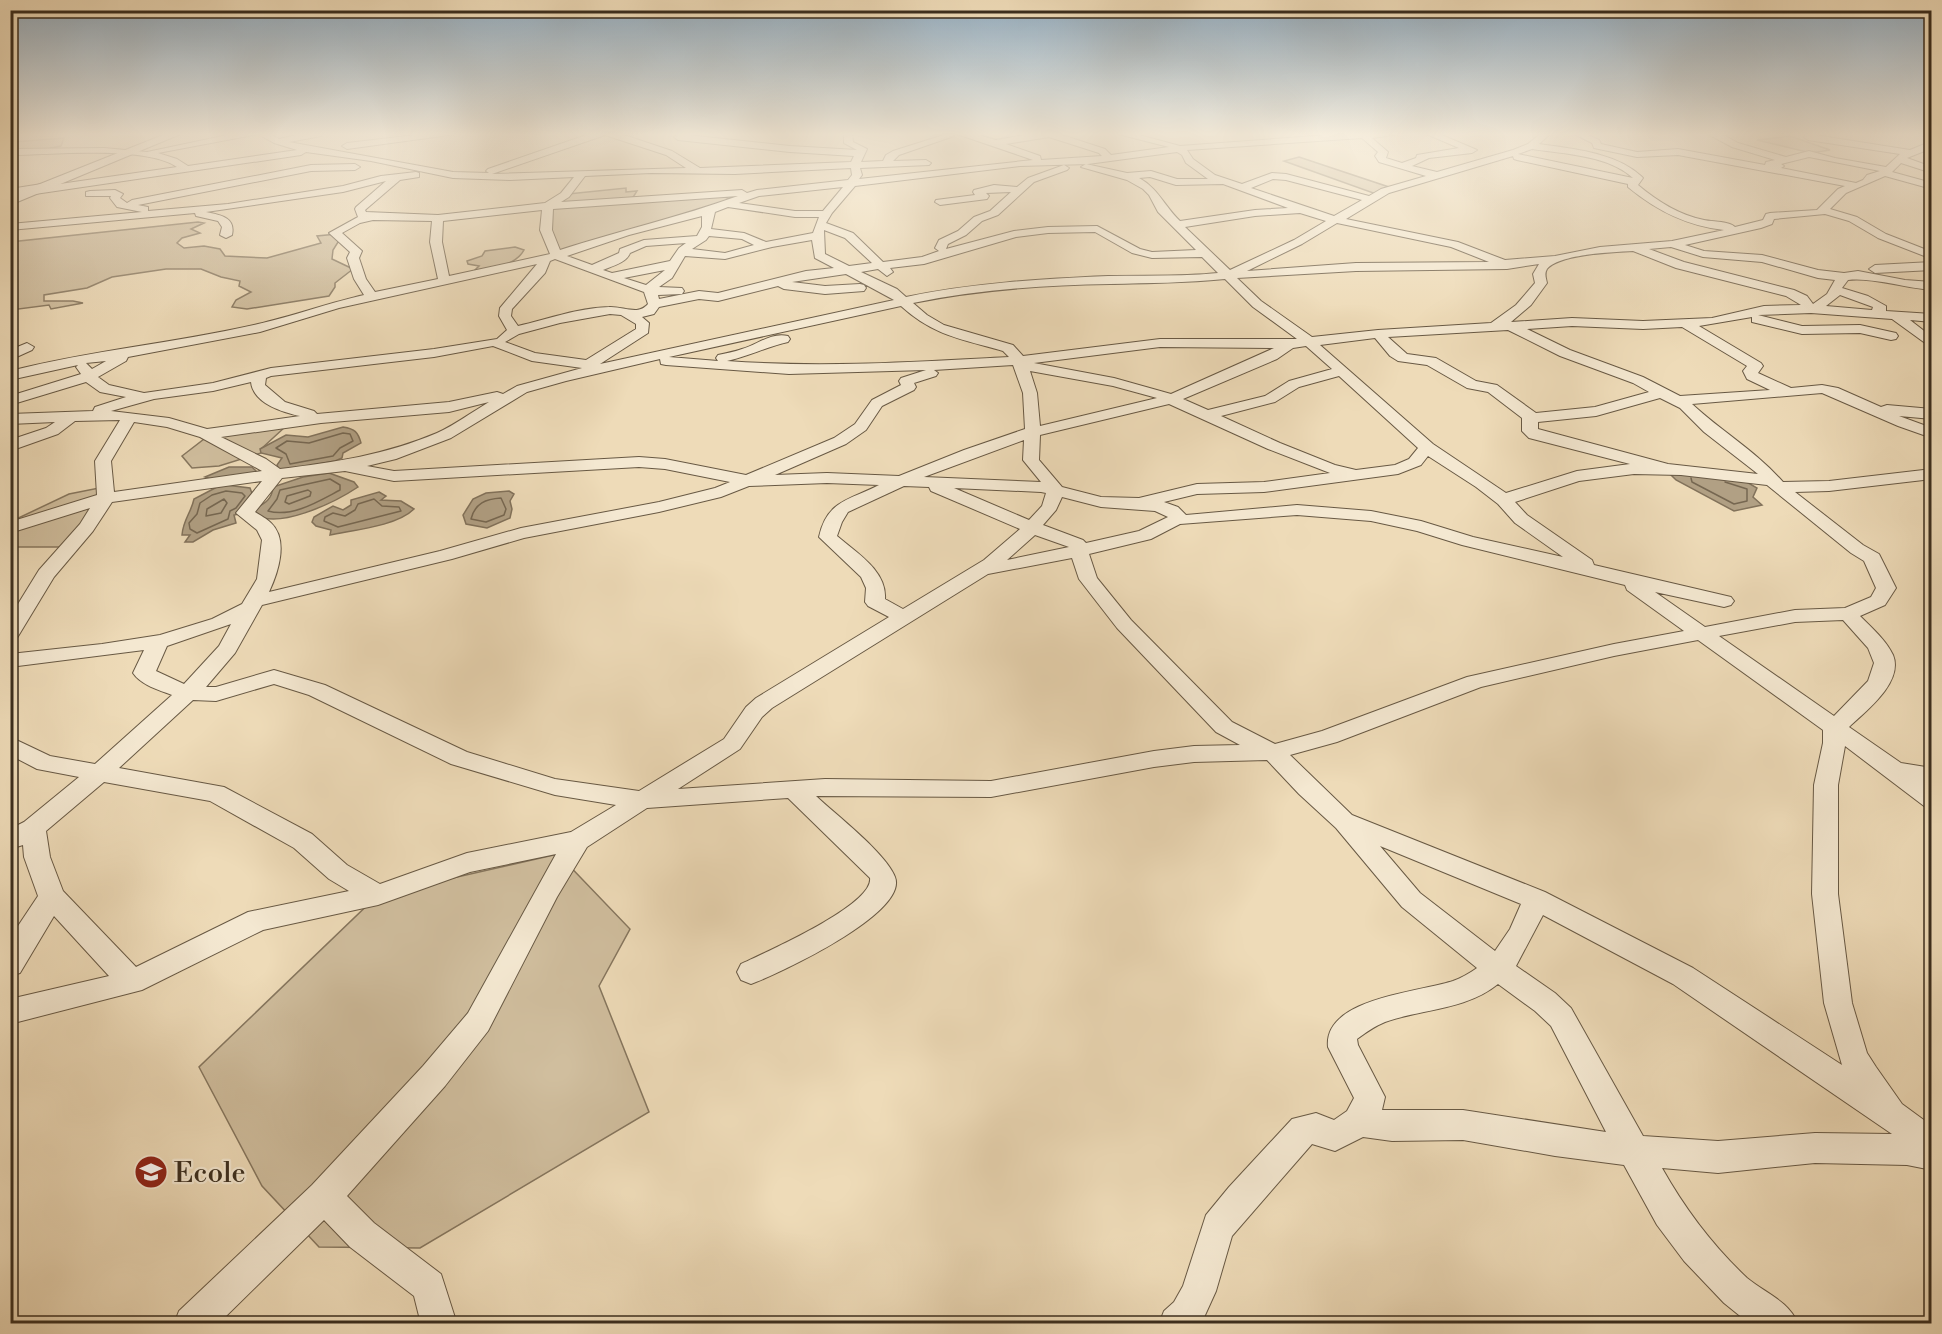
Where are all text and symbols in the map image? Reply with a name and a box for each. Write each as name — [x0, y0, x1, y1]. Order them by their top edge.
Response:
school or university icon: Ecole — [133, 1154, 169, 1190]
place label: Ecole — [174, 1156, 246, 1191]

